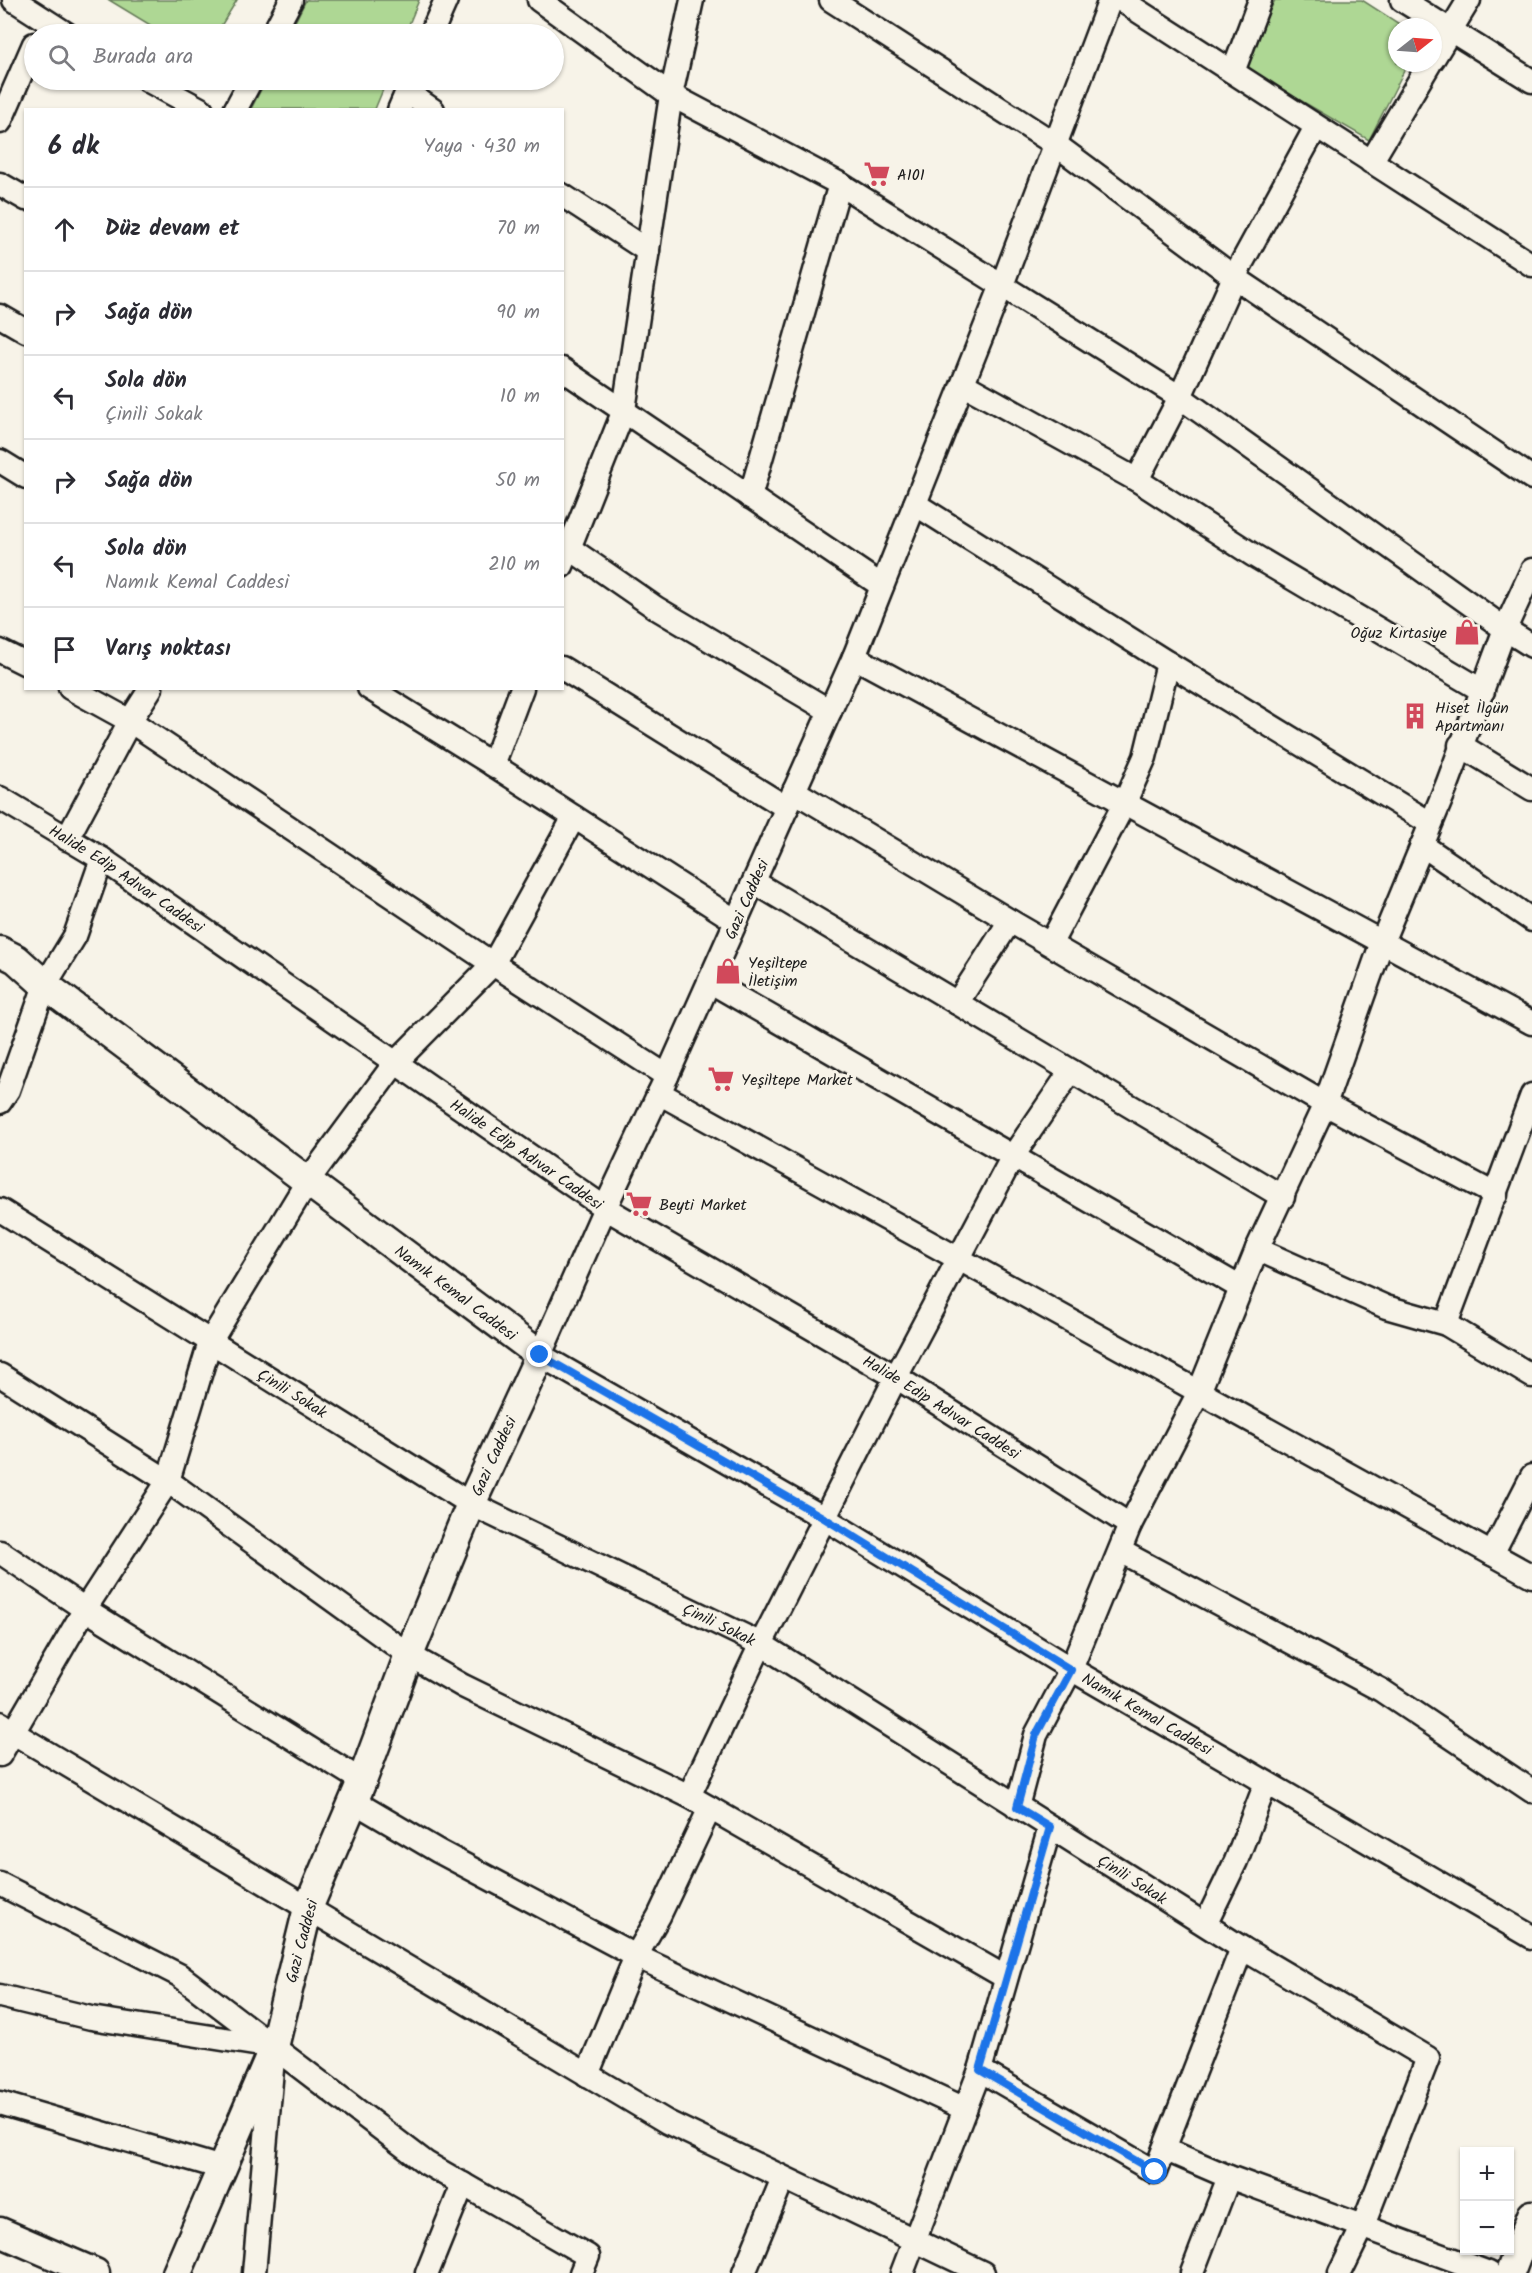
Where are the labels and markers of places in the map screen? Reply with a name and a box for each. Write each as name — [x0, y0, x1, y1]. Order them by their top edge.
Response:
supermarket icon: A101 — [862, 159, 892, 189]
place label: A101 — [897, 163, 925, 188]
shop icon: Oğuz Kırtasiye — [1452, 617, 1482, 647]
place label: Oğuz Kırtasiye — [1351, 621, 1447, 646]
place label: Hiset İlgün Apartmanı — [1435, 696, 1509, 739]
building icon: Hiset İlgün Apartmanı — [1400, 701, 1430, 731]
place label: Yeşiltepe İletişim — [748, 951, 807, 994]
shop icon: Yeşiltepe İletişim — [713, 956, 743, 986]
supermarket icon: Yeşiltepe Market — [706, 1064, 736, 1094]
place label: Yeşiltepe Market — [741, 1068, 854, 1093]
supermarket icon: Beyti Market — [624, 1189, 654, 1219]
place label: Beyti Market — [659, 1193, 747, 1218]

